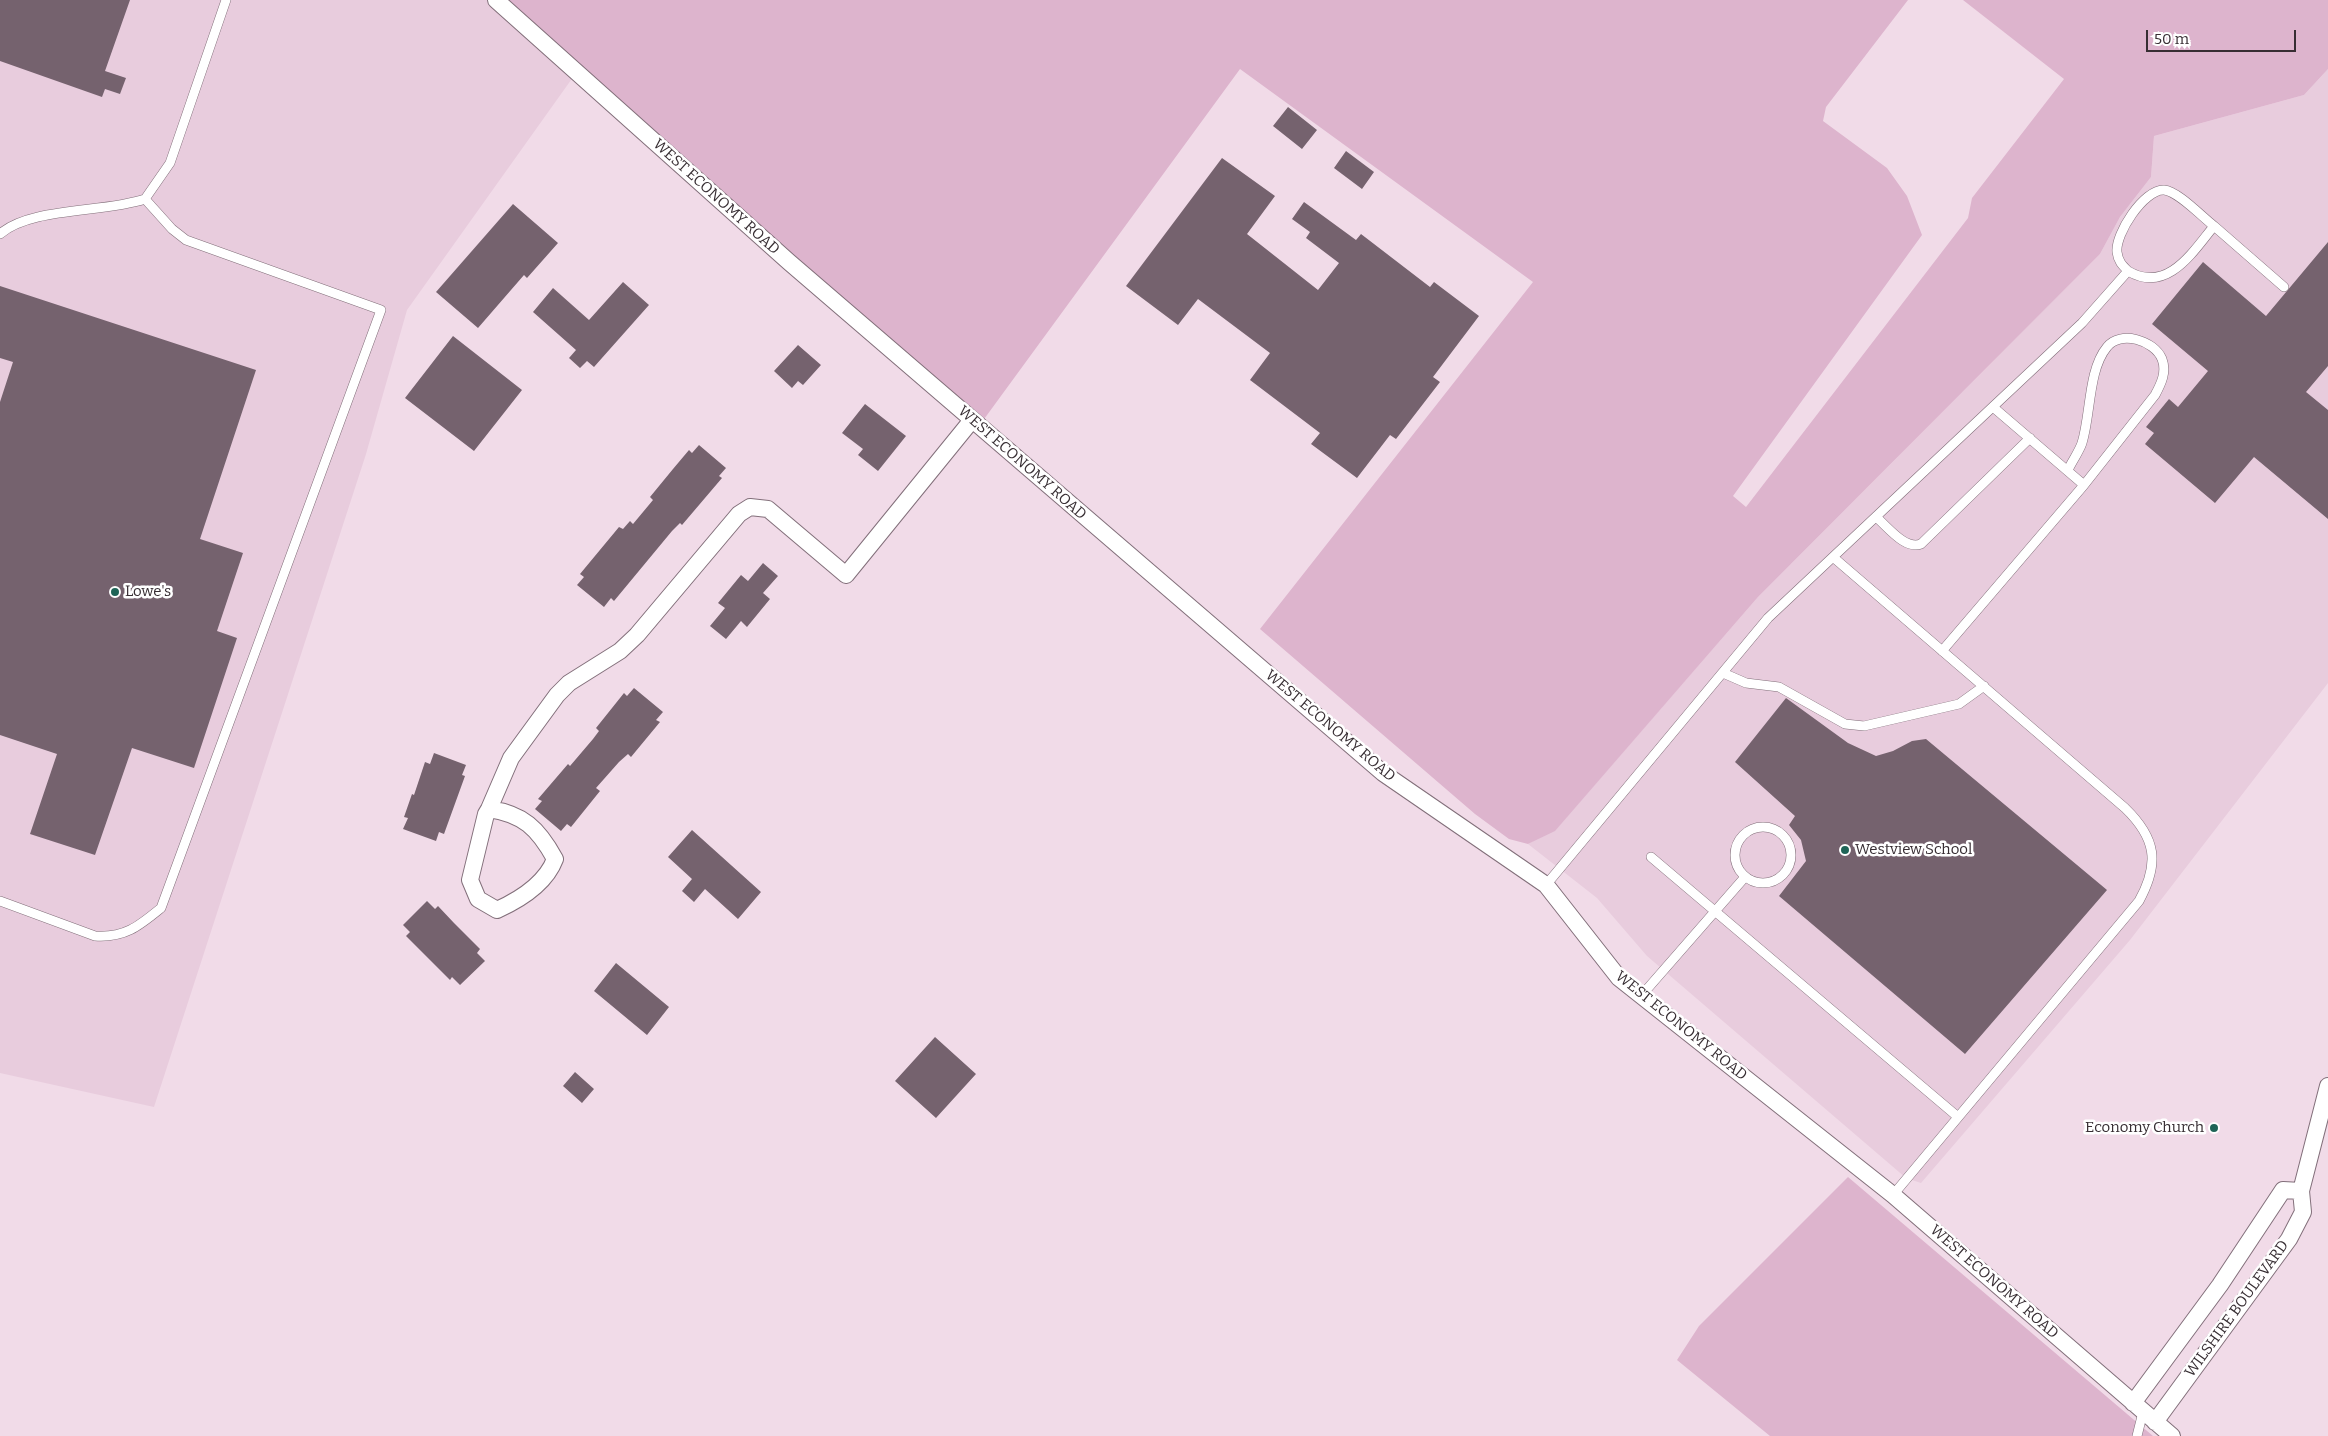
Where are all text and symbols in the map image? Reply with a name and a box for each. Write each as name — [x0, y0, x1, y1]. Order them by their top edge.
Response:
scale bar — [2148, 20, 2298, 52]
text: 50 m — [2154, 30, 2189, 48]
street label: WEST ECONOMY ROAD — [649, 135, 783, 259]
street label: WEST ECONOMY ROAD — [954, 402, 1090, 524]
place label: Lowe's — [125, 583, 171, 601]
marker: Lowe's — [109, 586, 121, 598]
street label: WEST ECONOMY ROAD — [1261, 666, 1399, 786]
place label: Westview School — [1855, 841, 1972, 859]
marker: Westview School — [1839, 844, 1851, 856]
street label: WEST ECONOMY ROAD — [1612, 967, 1750, 1085]
place label: Economy Church — [2085, 1119, 2204, 1137]
marker: Economy Church — [2208, 1122, 2220, 1134]
street label: WEST ECONOMY ROAD — [1926, 1221, 2062, 1343]
street label: WILSHIRE BOULEVARD — [2181, 1237, 2293, 1381]

